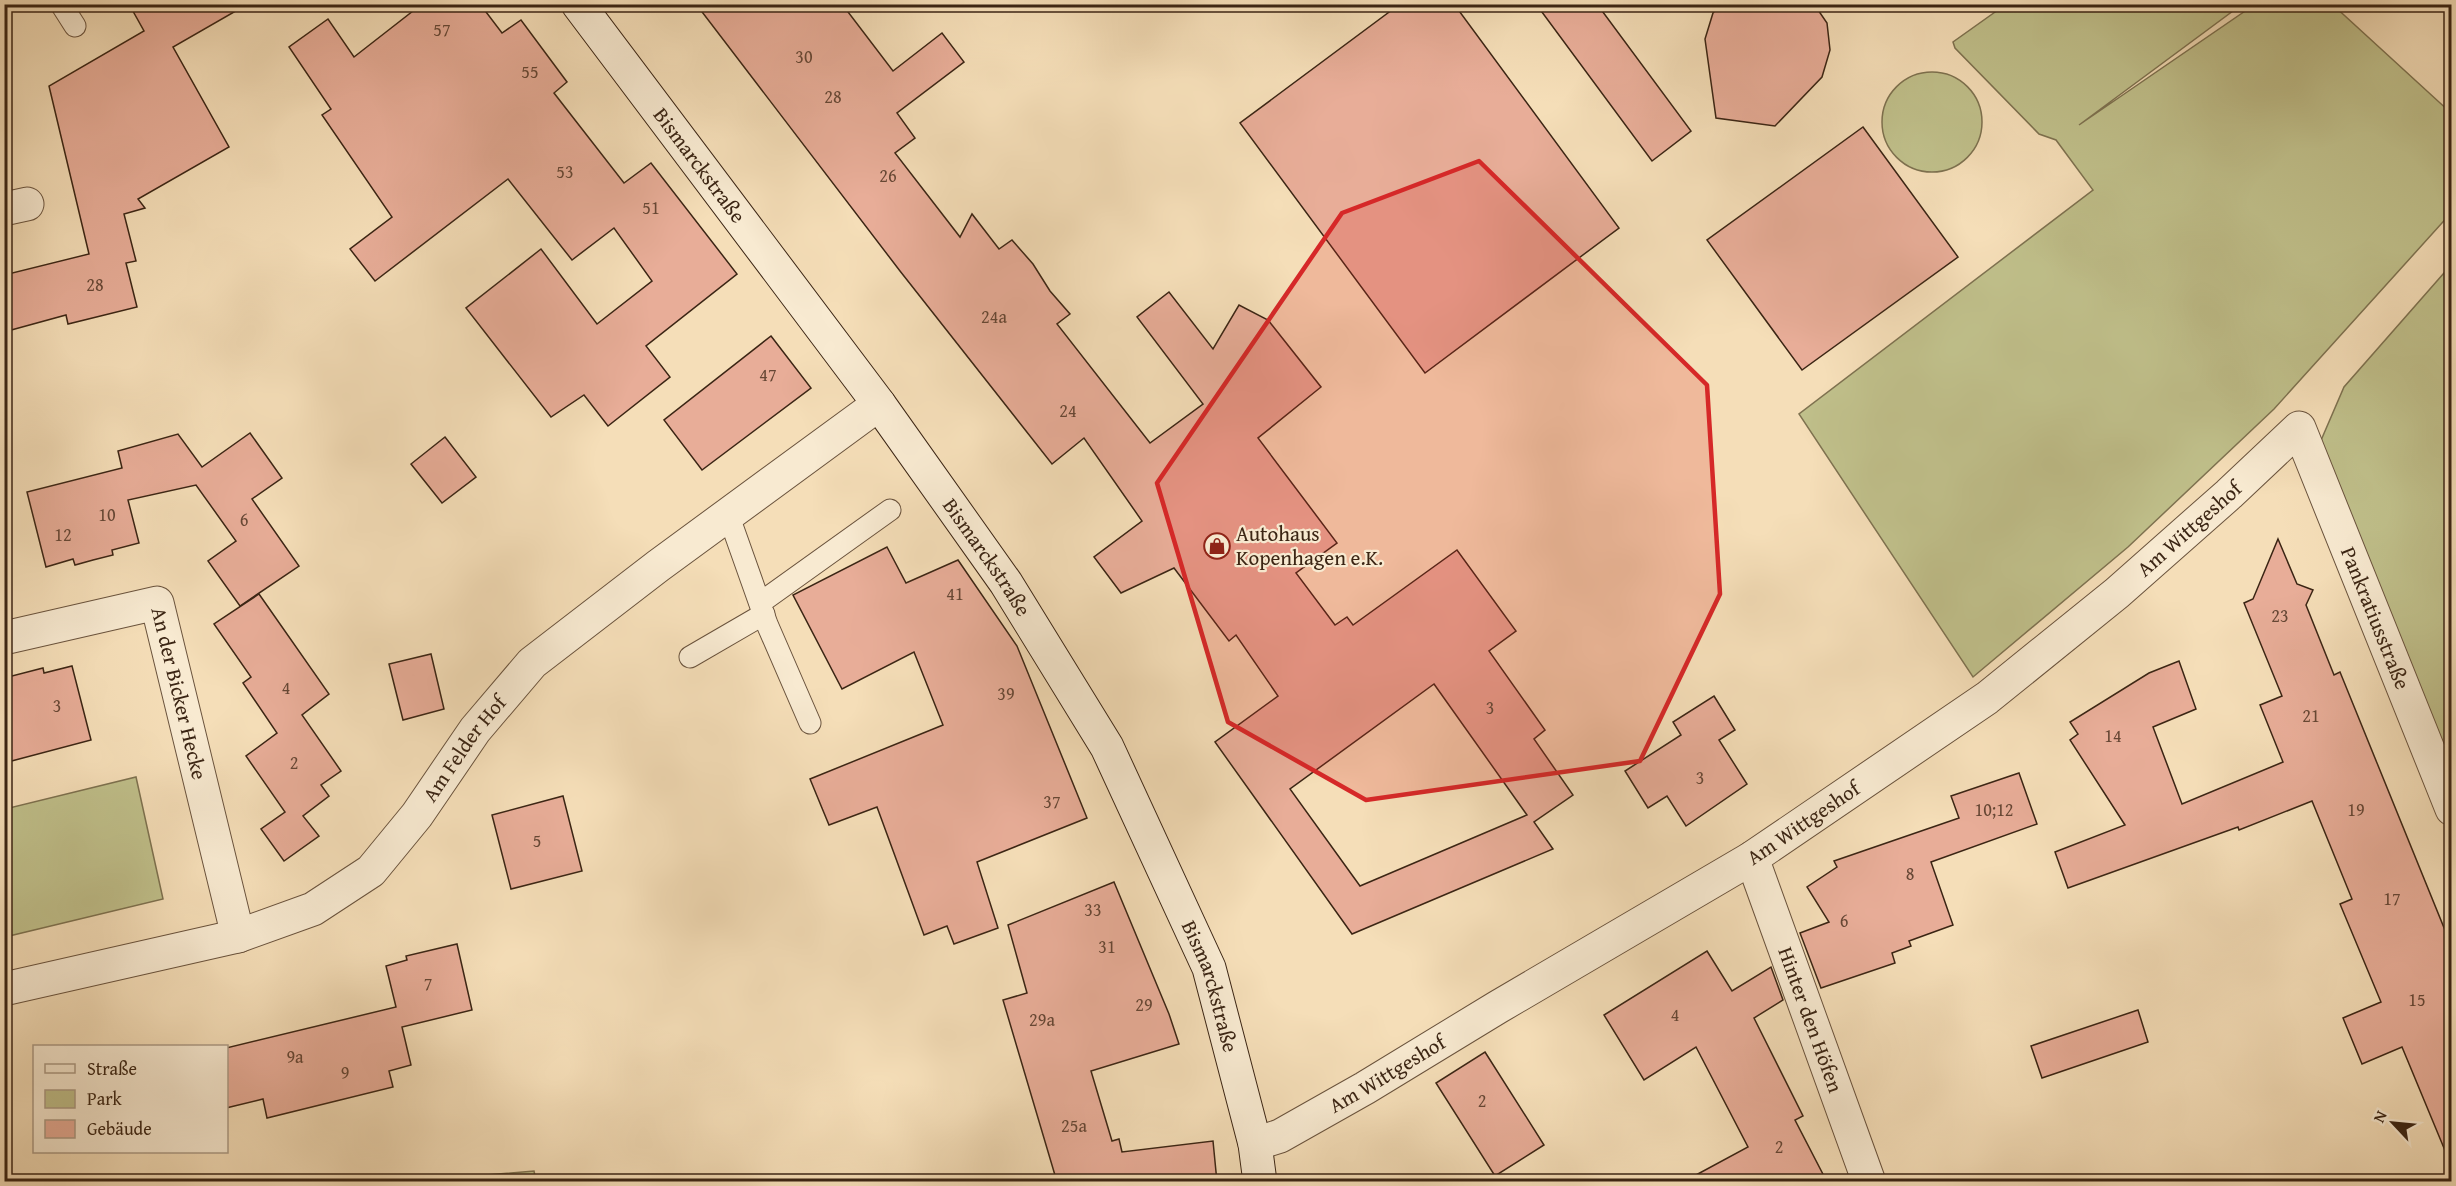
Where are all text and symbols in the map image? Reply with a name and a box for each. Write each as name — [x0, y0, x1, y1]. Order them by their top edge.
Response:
house number: 57 — [433, 16, 451, 43]
house number: 30 — [795, 43, 813, 70]
house number: 55 — [521, 58, 539, 85]
house number: 28 — [824, 83, 842, 110]
street label: Bismarckstraße — [646, 101, 754, 230]
house number: 53 — [556, 158, 574, 185]
house number: 26 — [879, 162, 897, 189]
house number: 51 — [642, 194, 660, 221]
house number: 28 — [86, 271, 104, 298]
house number: 24a — [981, 303, 1007, 330]
house number: 47 — [759, 361, 777, 388]
house number: 24 — [1059, 397, 1077, 424]
street label: Am Wittgeshof — [2130, 472, 2250, 584]
street label: Bismarckstraße — [935, 491, 1039, 622]
house number: 10 — [98, 501, 116, 528]
house number: 6 — [240, 506, 248, 533]
place label: Autohaus Kopenhagen e.K. — [1236, 518, 1383, 573]
house number: 12 — [54, 521, 72, 548]
shop icon: Autohaus Kopenhagen e.K. — [1202, 531, 1232, 561]
street label: Pankratiusstraße — [2333, 542, 2418, 694]
house number: 41 — [946, 580, 964, 607]
house number: 23 — [2271, 602, 2289, 629]
street label: An der Bicker Hecke — [144, 604, 215, 783]
house number: 4 — [282, 674, 290, 701]
house number: 39 — [997, 680, 1015, 707]
street label: Am Felder Hof — [414, 686, 515, 808]
house number: 3 — [53, 692, 61, 719]
house number: 3 — [1486, 694, 1494, 721]
house number: 21 — [2302, 702, 2320, 729]
house number: 14 — [2104, 722, 2122, 749]
house number: 2 — [290, 749, 298, 776]
house number: 3 — [1696, 764, 1704, 791]
street label: Am Wittgeshof — [1740, 772, 1868, 872]
house number: 37 — [1043, 788, 1061, 815]
house number: 10;12 — [1974, 796, 2014, 823]
house number: 19 — [2347, 796, 2365, 823]
house number: 5 — [533, 827, 541, 854]
house number: 8 — [1906, 860, 1914, 887]
house number: 17 — [2383, 885, 2401, 912]
house number: 33 — [1084, 896, 1102, 923]
house number: 6 — [1840, 907, 1848, 934]
street label: Bismarckstraße — [1174, 915, 1246, 1056]
house number: 31 — [1098, 933, 1116, 960]
street label: Hinter den Höfen — [1770, 942, 1851, 1097]
house number: 7 — [424, 970, 432, 997]
house number: 15 — [2408, 986, 2426, 1013]
house number: 29 — [1135, 991, 1153, 1018]
house number: 4 — [1671, 1001, 1679, 1028]
house number: 29a — [1029, 1006, 1055, 1033]
street label: Am Wittgeshof — [1323, 1025, 1453, 1120]
house number: 9a — [286, 1043, 304, 1070]
legend — [33, 1045, 228, 1153]
text: Straße — [87, 1055, 137, 1082]
house number: 9 — [341, 1059, 349, 1086]
text: Park — [87, 1085, 123, 1112]
house number: 2 — [1478, 1087, 1486, 1114]
north arrow — [2363, 1093, 2423, 1153]
text: N — [2366, 1106, 2393, 1126]
house number: 25a — [1061, 1112, 1087, 1139]
text: Gebäude — [87, 1115, 152, 1142]
house number: 2 — [1775, 1133, 1783, 1160]

